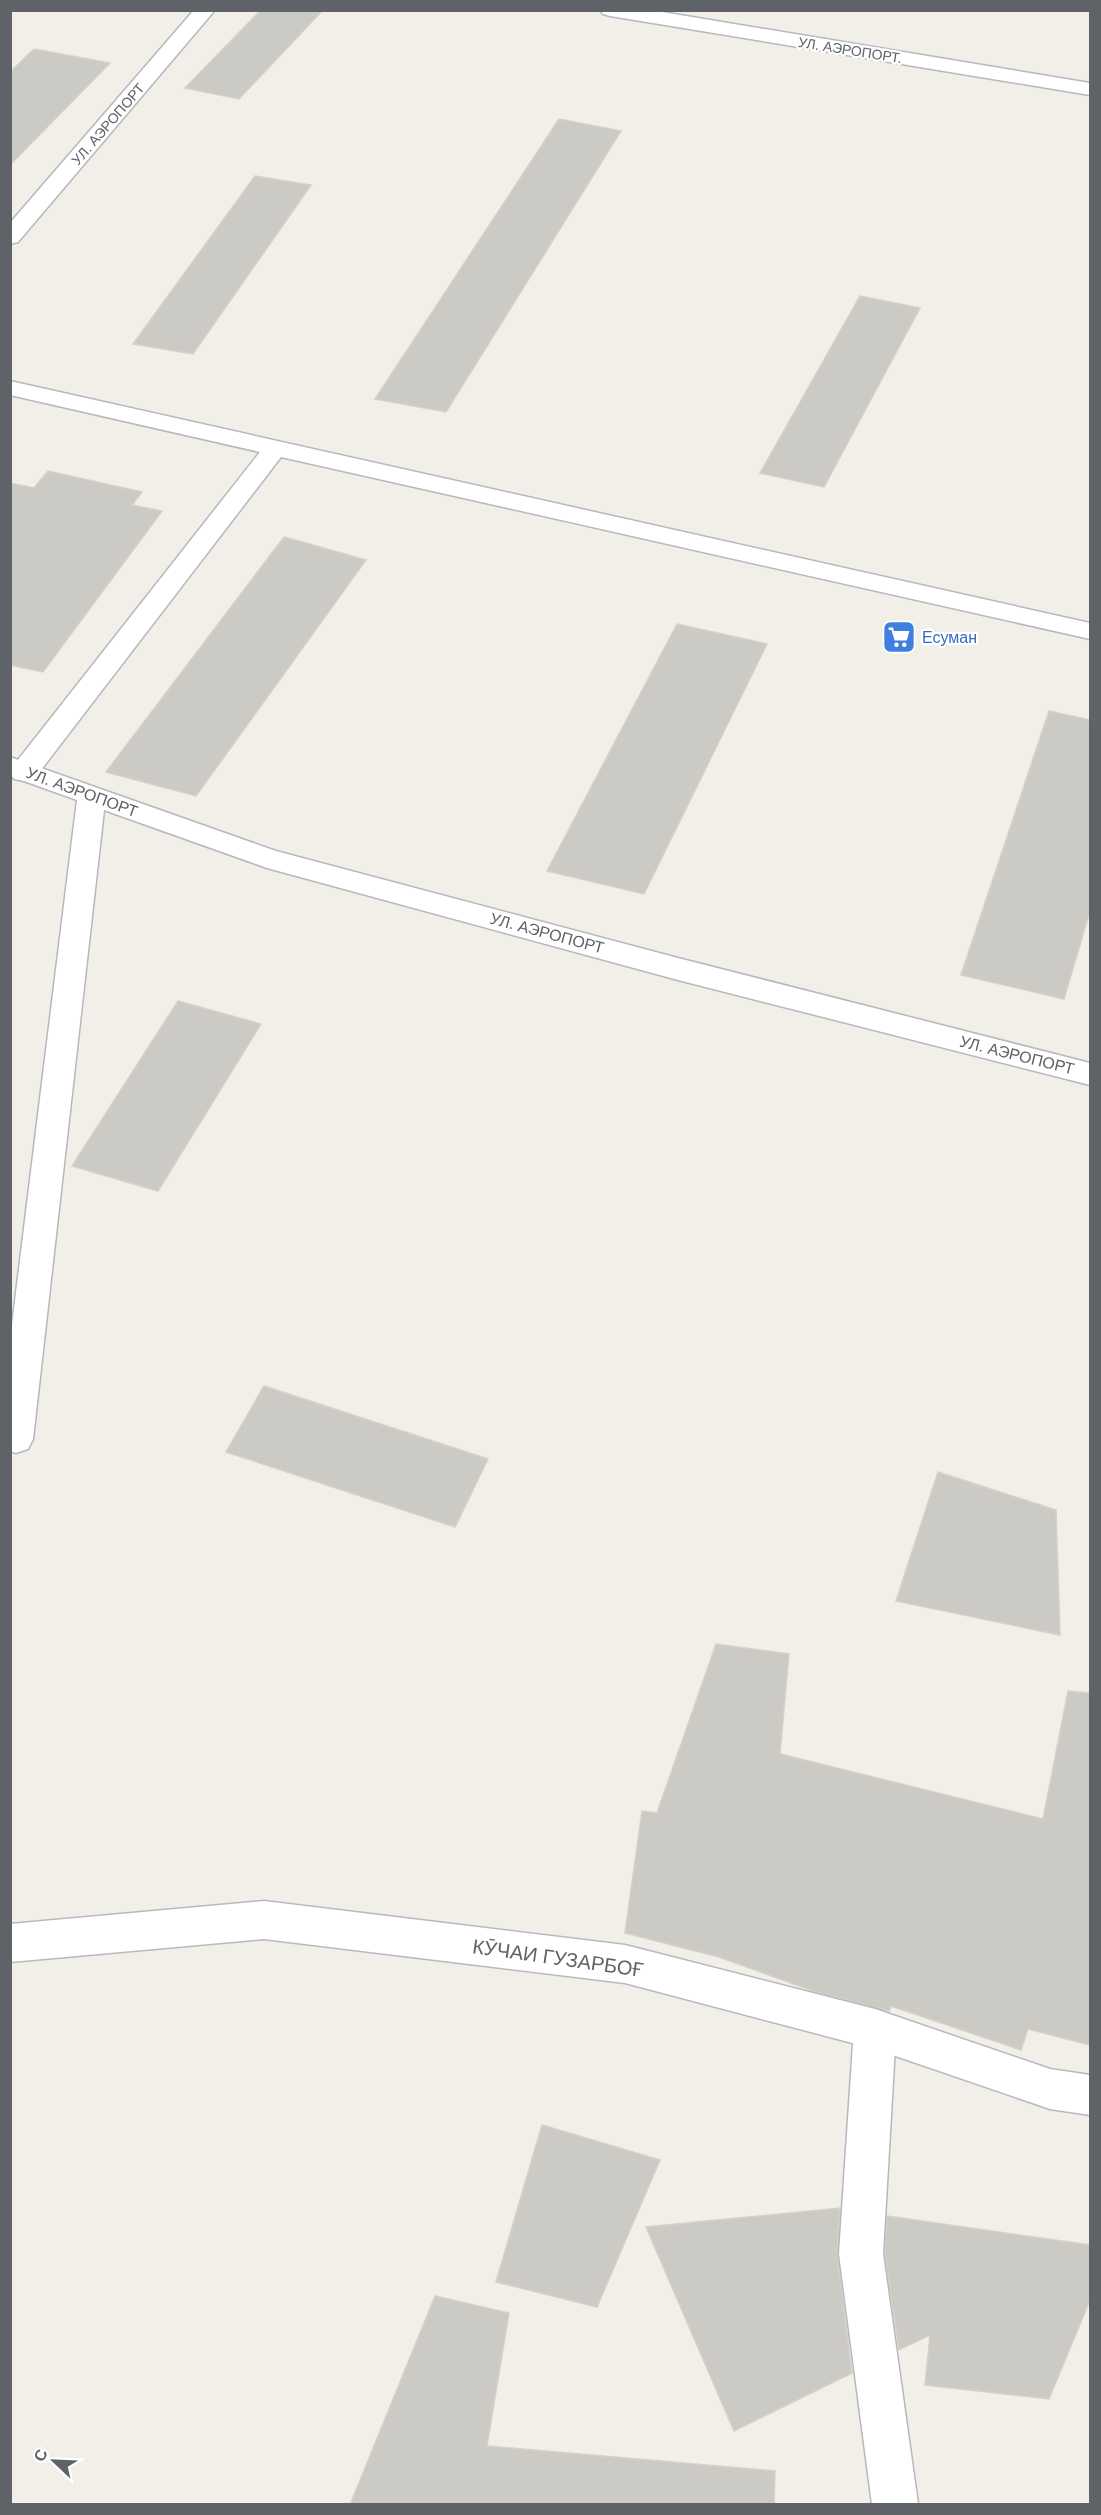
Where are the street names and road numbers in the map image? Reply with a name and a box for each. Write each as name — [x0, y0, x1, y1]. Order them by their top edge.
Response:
street label: УЛ. АЭРОПОРТ. — [797, 34, 903, 66]
street label: УЛ. АЭРОПОРТ — [68, 80, 148, 168]
street label: УЛ. АЭРОПОРТ — [24, 764, 140, 820]
street label: УЛ. АЭРОПОРТ — [488, 910, 606, 956]
street label: УЛ. АЭРОПОРТ — [958, 1033, 1076, 1077]
street label: КӮЧАИ ГУЗАРБОҒ — [471, 1935, 645, 1981]

